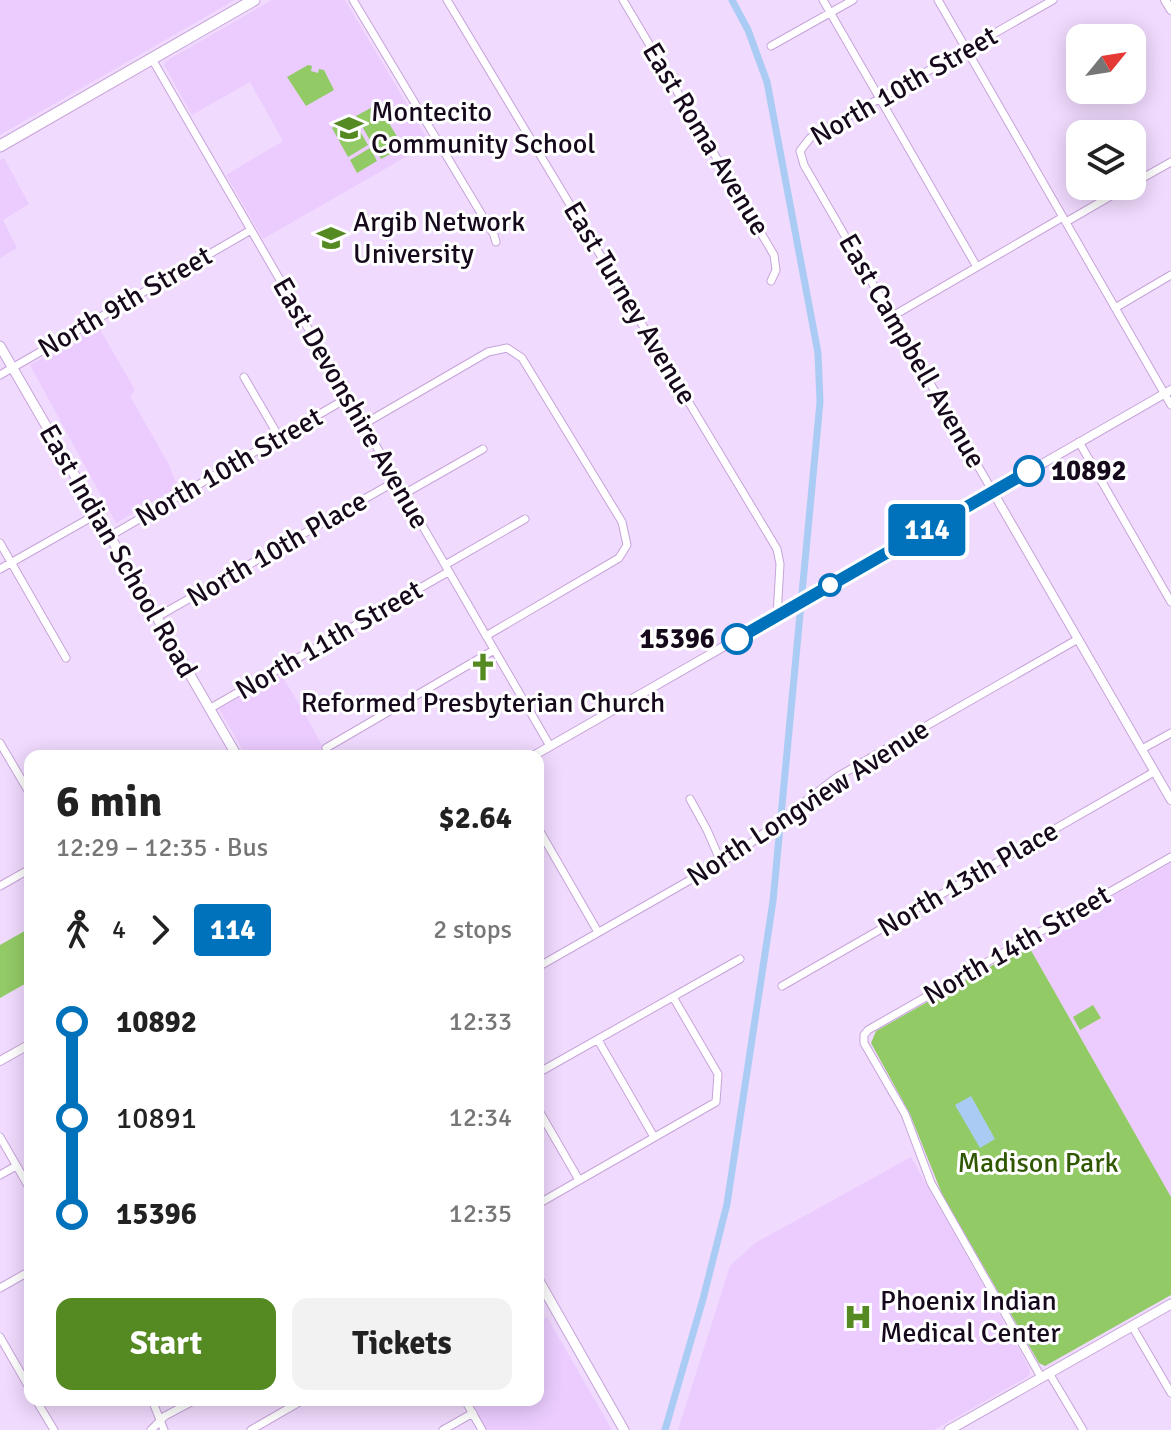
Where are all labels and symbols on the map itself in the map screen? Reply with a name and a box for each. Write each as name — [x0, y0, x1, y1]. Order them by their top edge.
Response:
street label: North 10th Street — [805, 19, 1004, 153]
north arrow — [1066, 24, 1146, 104]
street label: East Roma Avenue — [635, 36, 777, 242]
place label: Montecito Community School — [371, 95, 595, 161]
school or university icon: Montecito Community School — [334, 113, 364, 143]
street label: East Turney Avenue — [556, 195, 704, 411]
place label: Argib Network University — [353, 205, 525, 271]
school or university icon: Argib Network University — [316, 223, 346, 253]
street label: East Campbell Avenue — [831, 228, 993, 474]
street label: North 9th Street — [32, 238, 218, 365]
street label: East Devonshire Avenue — [265, 271, 437, 535]
street label: North 10th Street — [130, 400, 329, 534]
street label: East Indian School Road — [32, 418, 204, 684]
place label: 10892 — [1051, 454, 1127, 488]
marker: 10892 — [1014, 456, 1044, 486]
street label: North 10th Place — [181, 484, 373, 614]
line badge: 114 — [881, 504, 973, 556]
street label: North 11th Street — [230, 573, 429, 707]
unlabelled marker — [819, 574, 841, 596]
place label: 15396 — [639, 622, 715, 656]
marker: 15396 — [722, 624, 752, 654]
church icon: Reformed Presbyterian Church — [468, 652, 498, 682]
place label: Reformed Presbyterian Church — [301, 686, 665, 720]
street label: North Longview Avenue — [681, 712, 935, 894]
street label: North 13th Place — [872, 814, 1064, 944]
street label: North 14th Street — [918, 878, 1117, 1012]
park label: Madison Park — [957, 1146, 1119, 1180]
place label: Phoenix Indian Medical Center — [880, 1284, 1061, 1350]
hospital icon: Phoenix Indian Medical Center — [843, 1302, 873, 1332]

